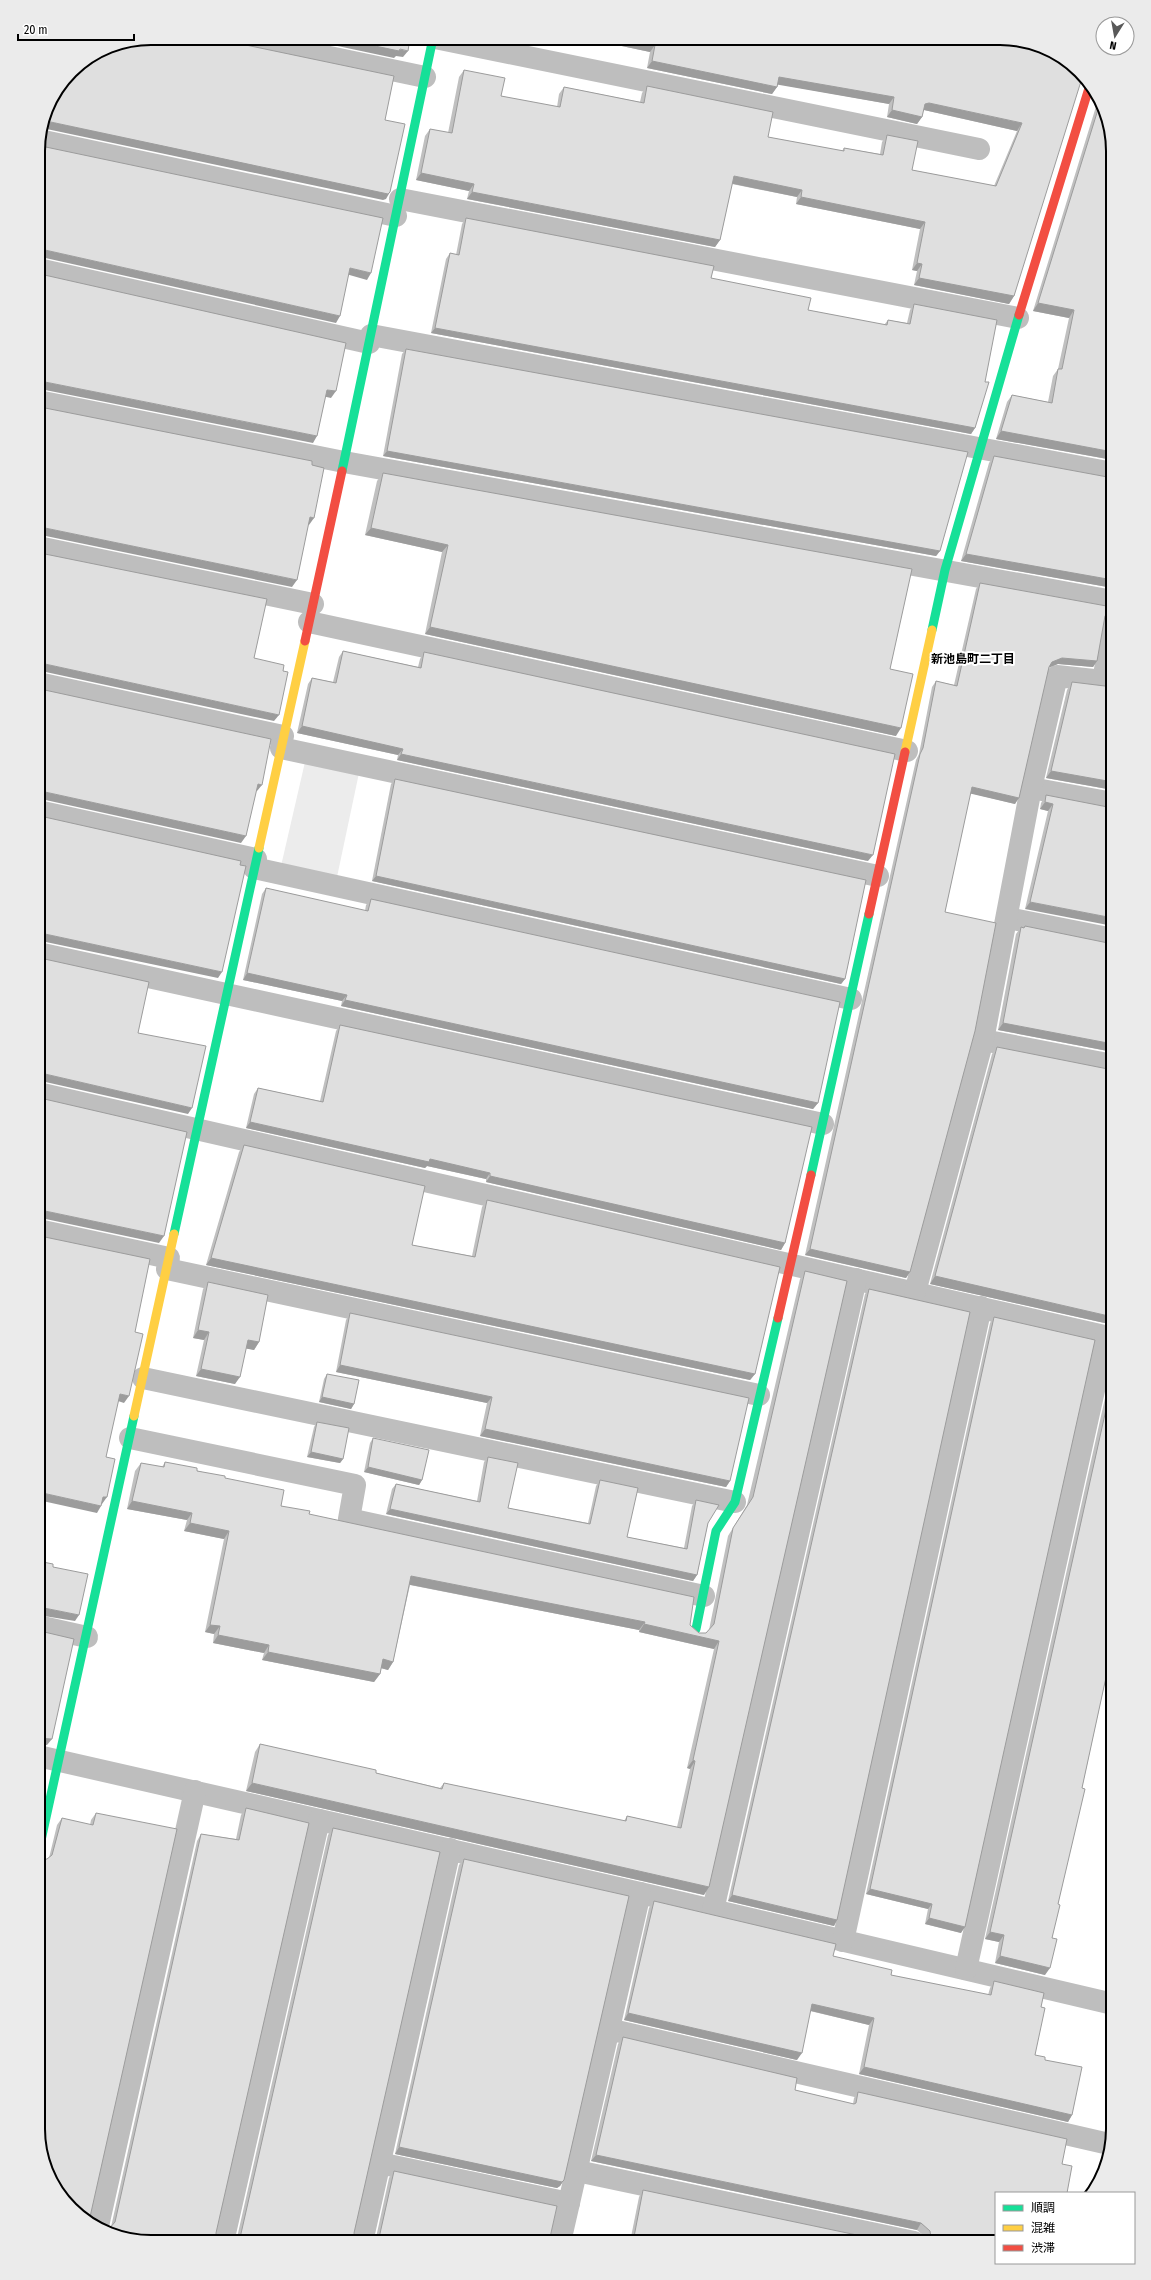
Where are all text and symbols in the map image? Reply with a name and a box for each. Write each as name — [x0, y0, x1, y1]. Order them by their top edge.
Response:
scale bar — [18, 16, 134, 42]
north arrow — [1095, 16, 1135, 56]
text: 20 m — [24, 23, 48, 37]
text: N — [1109, 38, 1118, 52]
district label: 新池島町二丁目 — [931, 652, 1015, 666]
legend — [995, 2192, 1135, 2264]
text: 順調 — [1031, 2201, 1055, 2215]
text: 混雑 — [1031, 2221, 1055, 2235]
text: 渋滞 — [1031, 2241, 1055, 2255]

